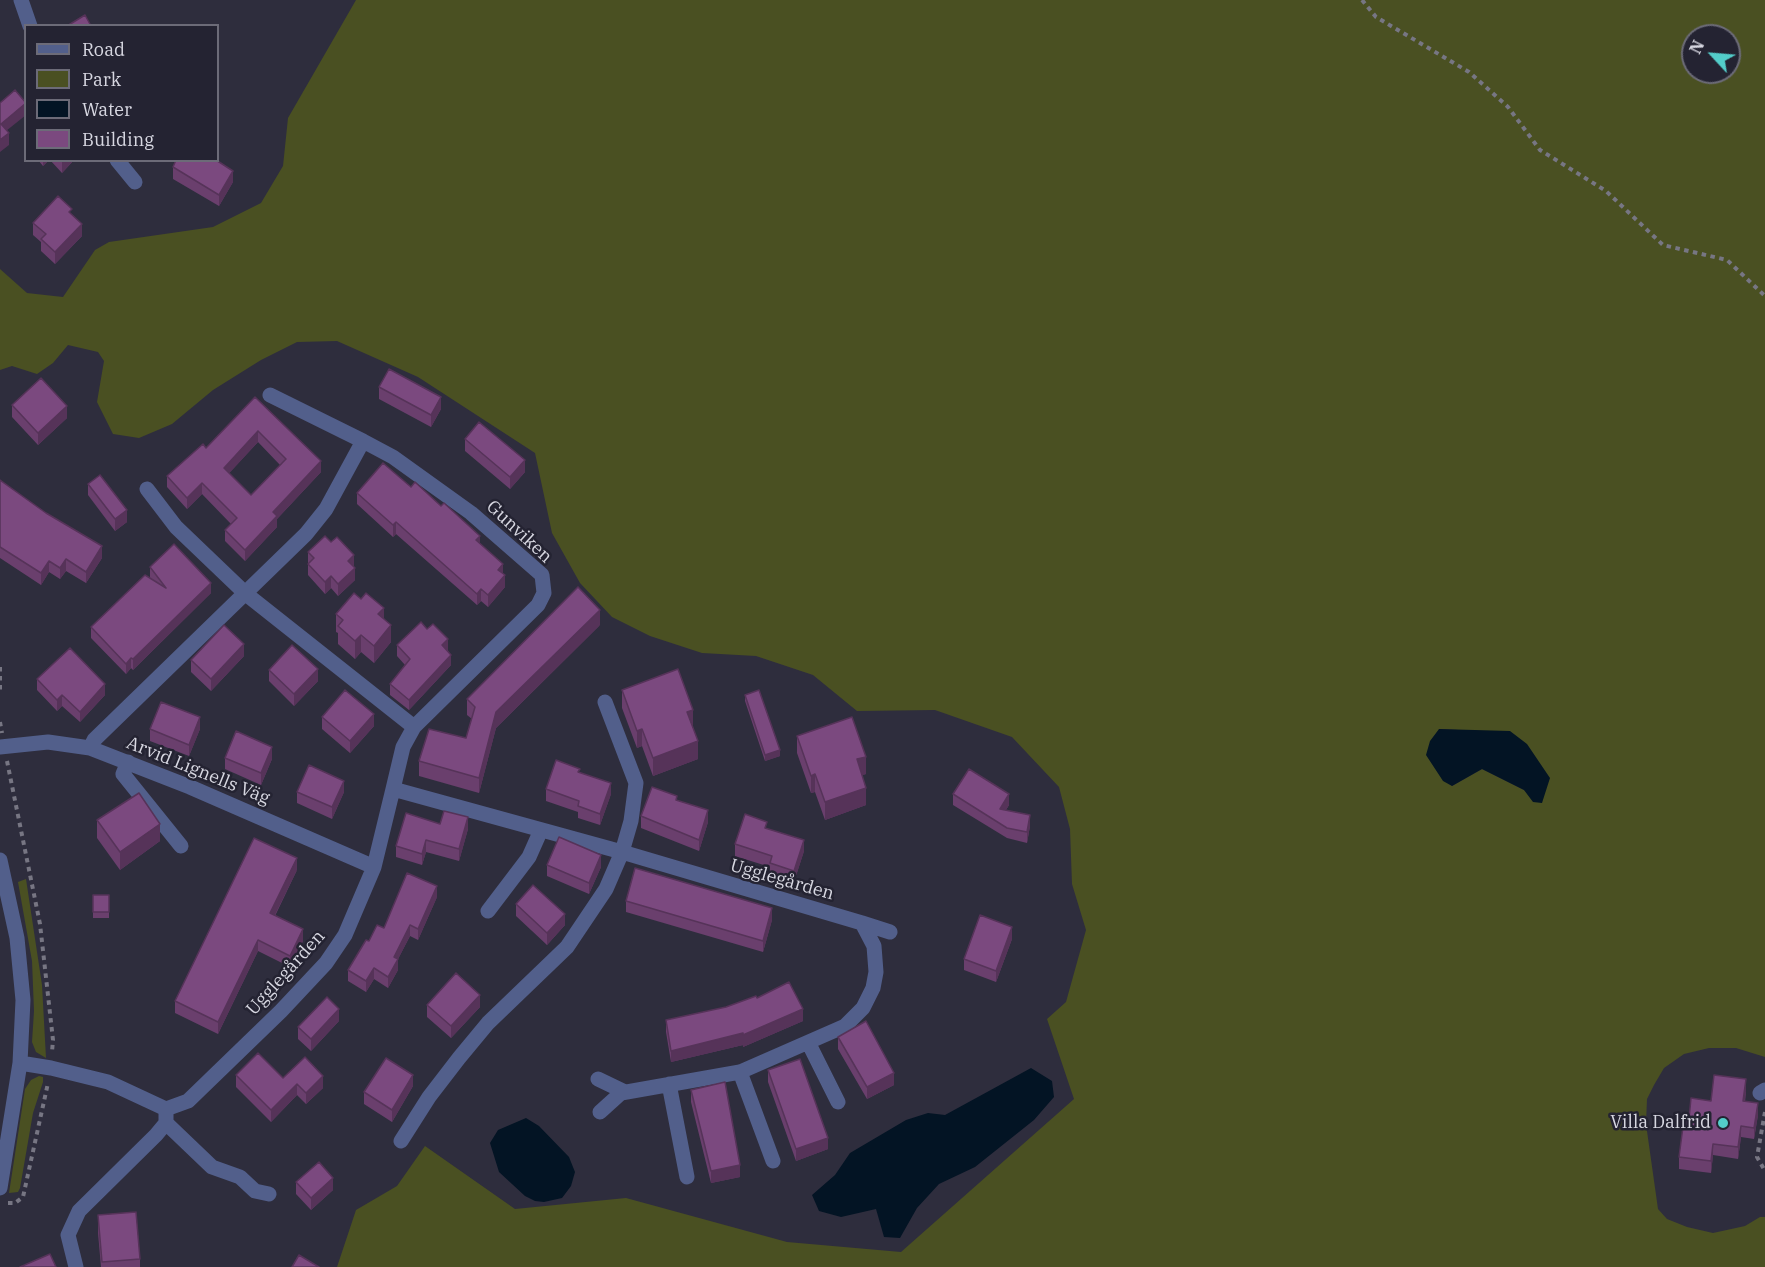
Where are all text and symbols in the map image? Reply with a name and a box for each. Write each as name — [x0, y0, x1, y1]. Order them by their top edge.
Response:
legend — [24, 24, 219, 162]
north arrow — [1681, 24, 1741, 84]
text: N — [1685, 37, 1708, 57]
text: Road — [82, 38, 125, 61]
text: Park — [82, 68, 121, 91]
text: Water — [82, 98, 132, 121]
text: Building — [82, 128, 154, 151]
street label: Gunviken — [482, 496, 556, 568]
street label: Arvid Lignells Väg — [123, 732, 273, 810]
street label: Ugglegården — [728, 855, 836, 905]
street label: Ugglegården — [242, 926, 330, 1020]
place label: Villa Dalfrid — [1610, 1112, 1711, 1134]
marker: Villa Dalfrid — [1716, 1116, 1730, 1130]

